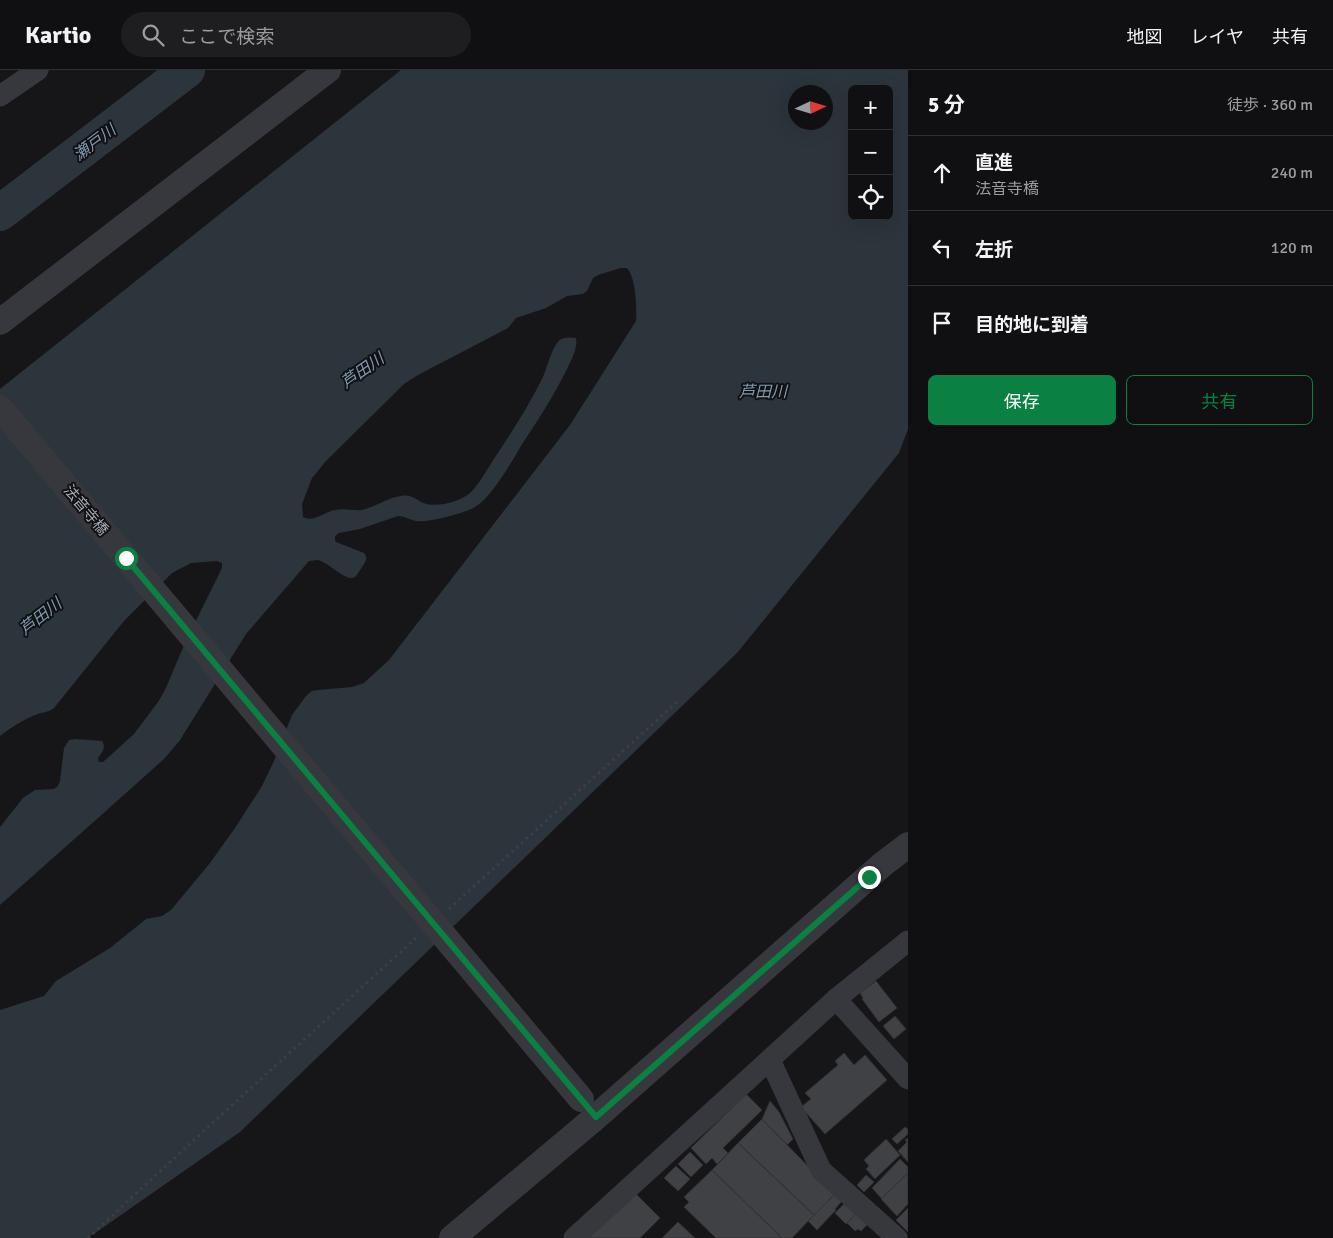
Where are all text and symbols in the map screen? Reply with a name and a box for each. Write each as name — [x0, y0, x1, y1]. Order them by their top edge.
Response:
search box — [121, 12, 471, 57]
text: Kartio — [25, 20, 91, 50]
icon: search — [139, 21, 167, 49]
text: ここで検索 — [179, 25, 274, 49]
text: 地図 — [1127, 26, 1163, 48]
text: レイヤ — [1191, 26, 1244, 48]
text: 共有 — [1272, 26, 1308, 48]
north arrow — [788, 85, 833, 130]
map controls — [848, 85, 893, 220]
button: + — [848, 85, 893, 130]
text: 5 分 — [928, 92, 965, 118]
text: 徒歩 · 360 m — [1227, 95, 1313, 115]
water label: 瀬戸川 — [69, 119, 121, 165]
button: − — [848, 130, 893, 175]
text: 直進 — [975, 151, 1013, 175]
icon: ahead — [928, 159, 956, 187]
text: 240 m — [1271, 163, 1313, 183]
button: locate — [848, 175, 893, 220]
text: 法音寺橋 — [975, 179, 1039, 199]
icon: left — [928, 234, 956, 262]
text: 左折 — [975, 238, 1013, 262]
text: 120 m — [1271, 238, 1313, 258]
icon: arrive — [928, 309, 956, 337]
text: 目的地に到着 — [975, 313, 1089, 337]
water label: 芦田川 — [337, 348, 390, 393]
button: 保存 — [928, 375, 1116, 425]
button: 共有 — [1126, 375, 1313, 425]
water label: 芦田川 — [739, 382, 789, 402]
street label: 法音寺橋 — [60, 481, 112, 539]
route start — [115, 547, 138, 570]
water label: 芦田川 — [16, 593, 67, 639]
route end — [858, 866, 881, 889]

